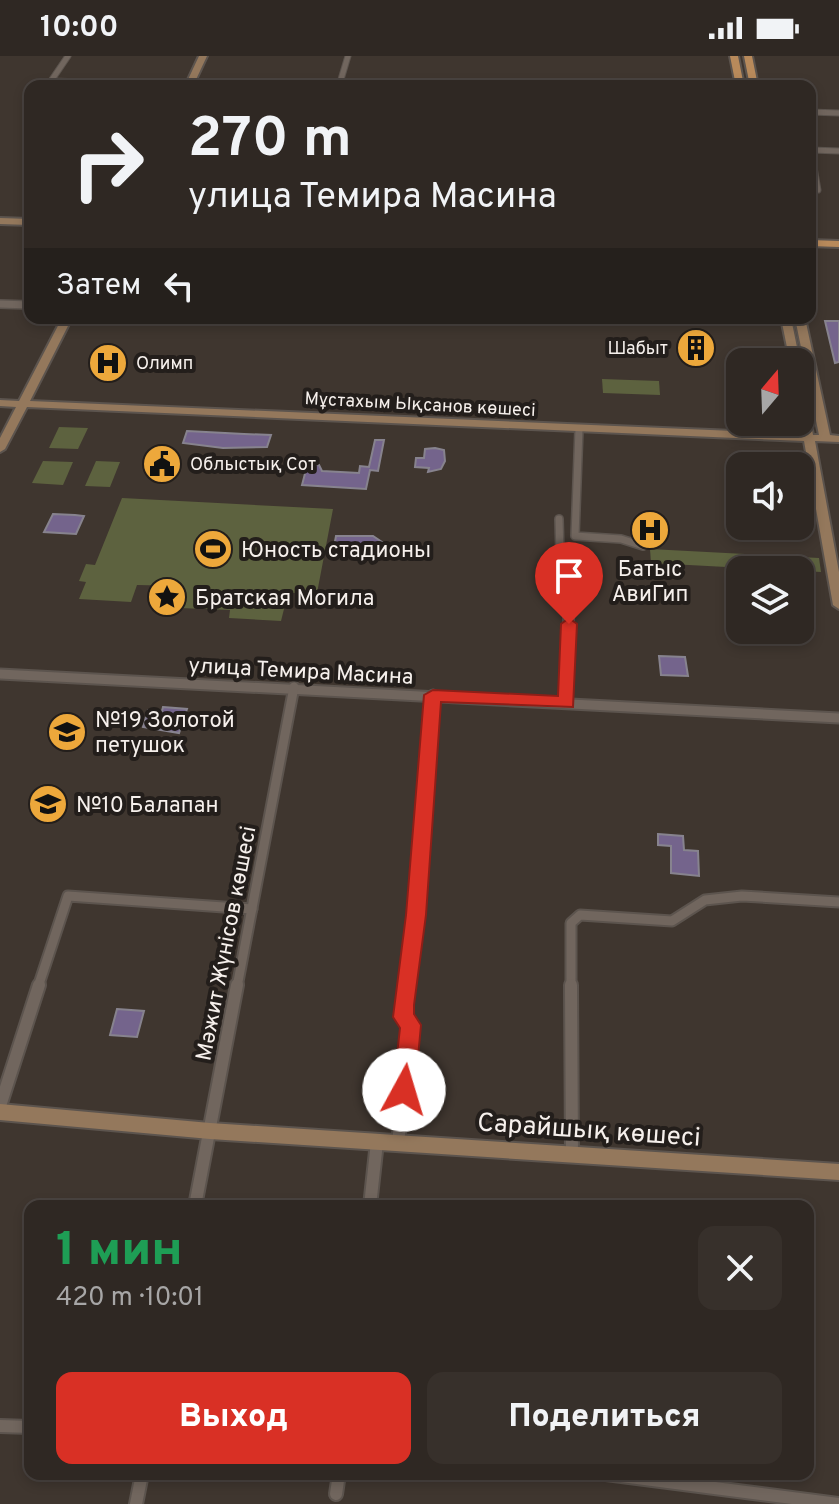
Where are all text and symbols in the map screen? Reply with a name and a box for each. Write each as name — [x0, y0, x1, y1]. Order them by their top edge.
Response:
text: 10:00 — [40, 10, 119, 47]
text: 270 m — [188, 106, 352, 176]
icon: right — [56, 112, 160, 216]
text: улица Темира Масина — [188, 175, 557, 221]
icon: left — [157, 264, 201, 308]
text: Затем — [56, 268, 141, 305]
building icon: Шабыт — [675, 327, 717, 369]
place label: Шабыт — [608, 338, 668, 361]
hospital icon: Олимп — [87, 342, 129, 384]
north arrow — [726, 348, 814, 436]
map controls — [726, 348, 814, 644]
place label: Олимп — [136, 353, 193, 376]
street label: Мұстахым Ықсанов көшесі — [304, 388, 536, 423]
public building icon: Облыстық Сот — [141, 443, 183, 485]
button: sound — [726, 452, 814, 540]
place label: Облыстық Сот — [190, 454, 316, 477]
hospital icon: Батыс АвиГип — [629, 509, 671, 551]
sports icon: Юность стадионы — [192, 528, 234, 570]
place label: Юность стадионы — [241, 538, 431, 565]
pin — [535, 542, 603, 624]
icon: arrive — [547, 554, 591, 598]
button: layers — [726, 556, 814, 644]
place label: Батыс АвиГип — [612, 557, 688, 609]
place icon: Братская Могила — [146, 576, 188, 618]
place label: Братская Могила — [195, 586, 374, 613]
street label: улица Темира Масина — [188, 653, 414, 692]
place label: №19 Золотой петушок — [95, 708, 235, 760]
school or university icon: №19 Золотой петушок — [46, 711, 88, 753]
school or university icon: №10 Балапан — [27, 783, 69, 825]
place label: №10 Балапан — [76, 793, 219, 820]
street label: Мәжит Жүнісов көшесі — [191, 824, 263, 1063]
position arrow — [362, 1048, 446, 1132]
street label: Сарайшық көшесі — [476, 1107, 702, 1156]
text: 1 мин — [56, 1222, 183, 1282]
button: close — [698, 1226, 782, 1310]
text: 420 m · 10:01 — [56, 1282, 204, 1315]
button: Выход — [56, 1372, 411, 1464]
button: Поделиться — [427, 1372, 782, 1464]

